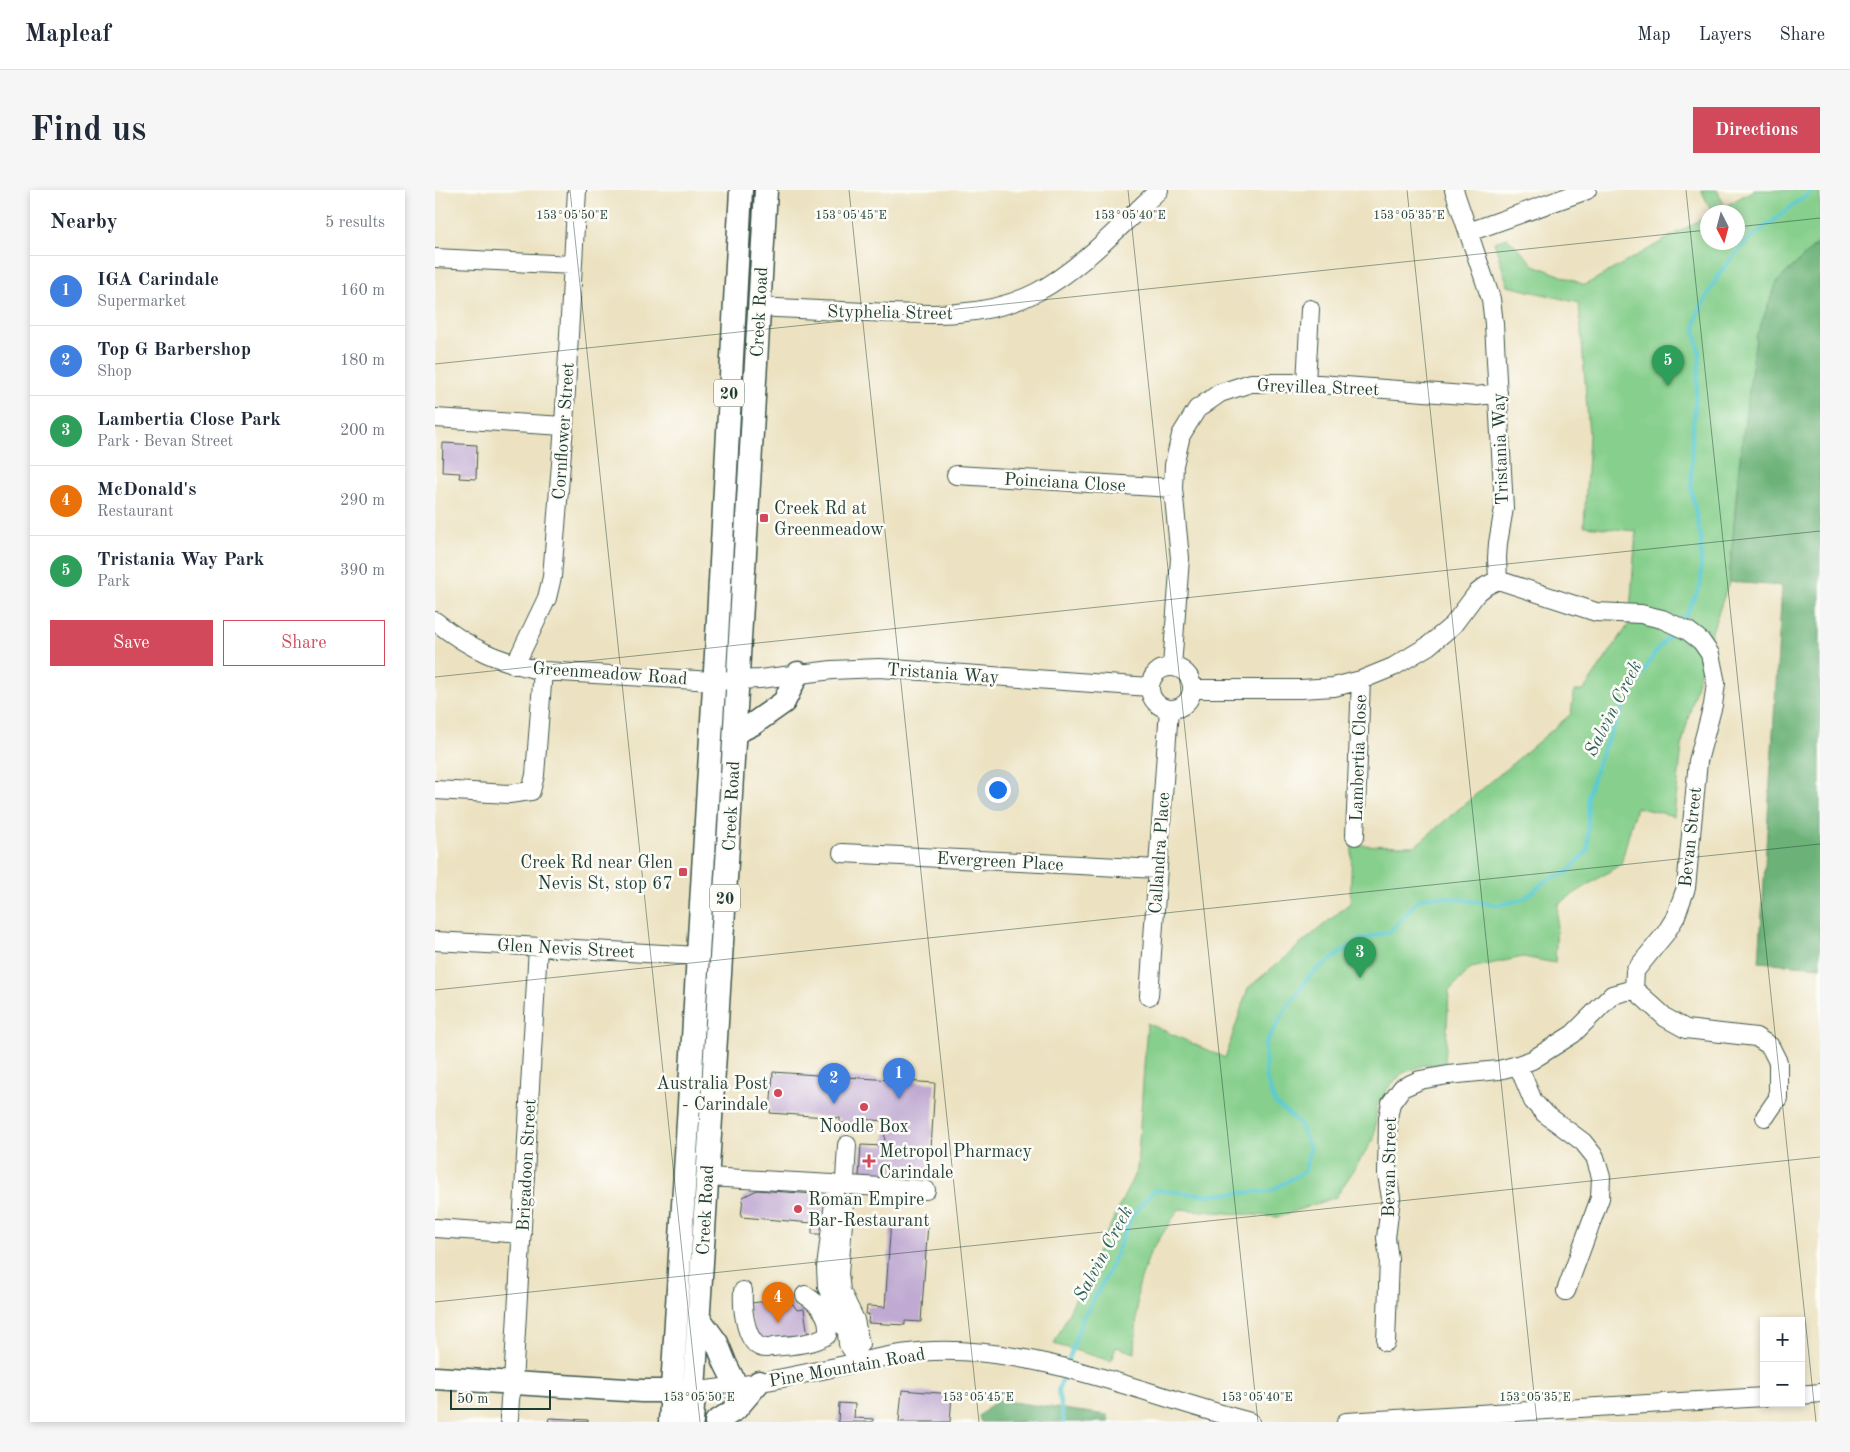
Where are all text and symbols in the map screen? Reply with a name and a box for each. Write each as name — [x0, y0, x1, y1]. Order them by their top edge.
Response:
text: Mapleaf — [25, 23, 111, 47]
text: Map — [1637, 26, 1671, 44]
text: Layers — [1699, 26, 1751, 44]
text: Share — [1779, 26, 1825, 44]
button: Directions — [1693, 107, 1820, 153]
text: Find us — [30, 113, 146, 148]
north arrow — [1700, 205, 1745, 250]
text: 153°05'50"E — [536, 209, 608, 222]
text: 153°05'45"E — [815, 209, 887, 222]
text: 153°05'40"E — [1094, 209, 1166, 222]
text: 153°05'35"E — [1373, 209, 1445, 222]
text: Nearby — [50, 212, 118, 233]
text: 5 results — [325, 215, 385, 231]
street label: Creek Road — [749, 266, 771, 358]
text: IGA Carindale — [97, 271, 219, 290]
text: 1 — [61, 283, 71, 299]
text: 160 m — [340, 283, 385, 299]
text: Supermarket — [97, 294, 186, 310]
street label: Styphelia Street — [827, 303, 953, 323]
text: Top G Barbershop — [97, 341, 251, 360]
pin: 5 — [1652, 345, 1684, 386]
text: 2 — [61, 353, 71, 369]
text: 180 m — [340, 353, 385, 369]
street label: Cornflower Street — [550, 362, 578, 500]
text: Shop — [97, 364, 132, 380]
street label: Grevillea Street — [1256, 377, 1380, 399]
road number: 20 — [714, 380, 744, 407]
street label: Tristania Way — [1490, 392, 1512, 506]
text: Lambertia Close Park — [97, 411, 281, 430]
text: 3 — [61, 423, 71, 439]
text: 200 m — [340, 423, 385, 439]
text: Park · Bevan Street — [97, 434, 233, 450]
street label: Poinciana Close — [1004, 471, 1126, 495]
text: McDonald's — [97, 481, 196, 500]
text: 4 — [61, 493, 71, 509]
text: 290 m — [340, 493, 385, 509]
place label: Creek Rd at Greenmeadow — [774, 500, 884, 539]
text: Restaurant — [97, 504, 174, 520]
marker: Creek Rd at Greenmeadow — [758, 512, 770, 524]
text: Tristania Way Park — [97, 551, 264, 570]
text: 5 — [61, 563, 71, 579]
text: 390 m — [340, 563, 385, 579]
text: Park — [97, 574, 130, 590]
button: Save — [50, 620, 213, 666]
button: Share — [223, 620, 385, 666]
water label: Salvin Creek — [1582, 658, 1646, 760]
street label: Greenmeadow Road — [532, 660, 688, 688]
street label: Tristania Way — [886, 661, 1000, 687]
street label: Lambertia Close — [1348, 694, 1370, 822]
street label: Creek Road — [721, 760, 743, 852]
your location — [985, 777, 1011, 803]
street label: Bevan Street — [1677, 786, 1705, 888]
street label: Callandra Place — [1147, 792, 1173, 915]
street label: Evergreen Place — [936, 850, 1064, 874]
place label: Creek Rd near Glen Nevis St, stop 67 — [520, 854, 673, 893]
marker: Creek Rd near Glen Nevis St, stop 67 — [677, 866, 689, 878]
road number: 20 — [710, 884, 740, 911]
street label: Glen Nevis Street — [497, 936, 635, 962]
pin: 3 — [1344, 937, 1376, 978]
pin: 1 — [883, 1058, 915, 1099]
pin: 2 — [818, 1063, 850, 1104]
place label: Australia Post - Carindale — [656, 1075, 768, 1114]
marker: Australia Post - Carindale — [772, 1087, 784, 1099]
street label: Brigadoon Street — [515, 1098, 539, 1232]
marker: Noodle Box — [858, 1101, 870, 1113]
street label: Bevan Street — [1380, 1116, 1400, 1218]
place label: Noodle Box — [819, 1118, 909, 1136]
place label: Metropol Pharmacy Carindale — [879, 1143, 1032, 1182]
marker: Metropol Pharmacy Carindale — [863, 1155, 875, 1167]
street label: Creek Road — [695, 1164, 717, 1256]
place label: Roman Empire Bar-Restaurant — [808, 1191, 929, 1230]
marker: Roman Empire Bar-Restaurant — [792, 1203, 804, 1215]
water label: Salvin Creek — [1071, 1203, 1137, 1305]
pin: 4 — [762, 1282, 794, 1323]
map controls — [1760, 1317, 1805, 1407]
button: + — [1760, 1317, 1805, 1362]
street label: Pine Mountain Road — [768, 1345, 927, 1391]
button: − — [1760, 1362, 1805, 1407]
scale bar — [450, 1387, 551, 1410]
text: 153°05'50"E — [663, 1391, 735, 1404]
text: 153°05'45"E — [942, 1391, 1014, 1404]
text: 153°05'40"E — [1221, 1391, 1293, 1404]
text: 153°05'35"E — [1499, 1391, 1571, 1404]
text: 50 m — [457, 1392, 488, 1406]

